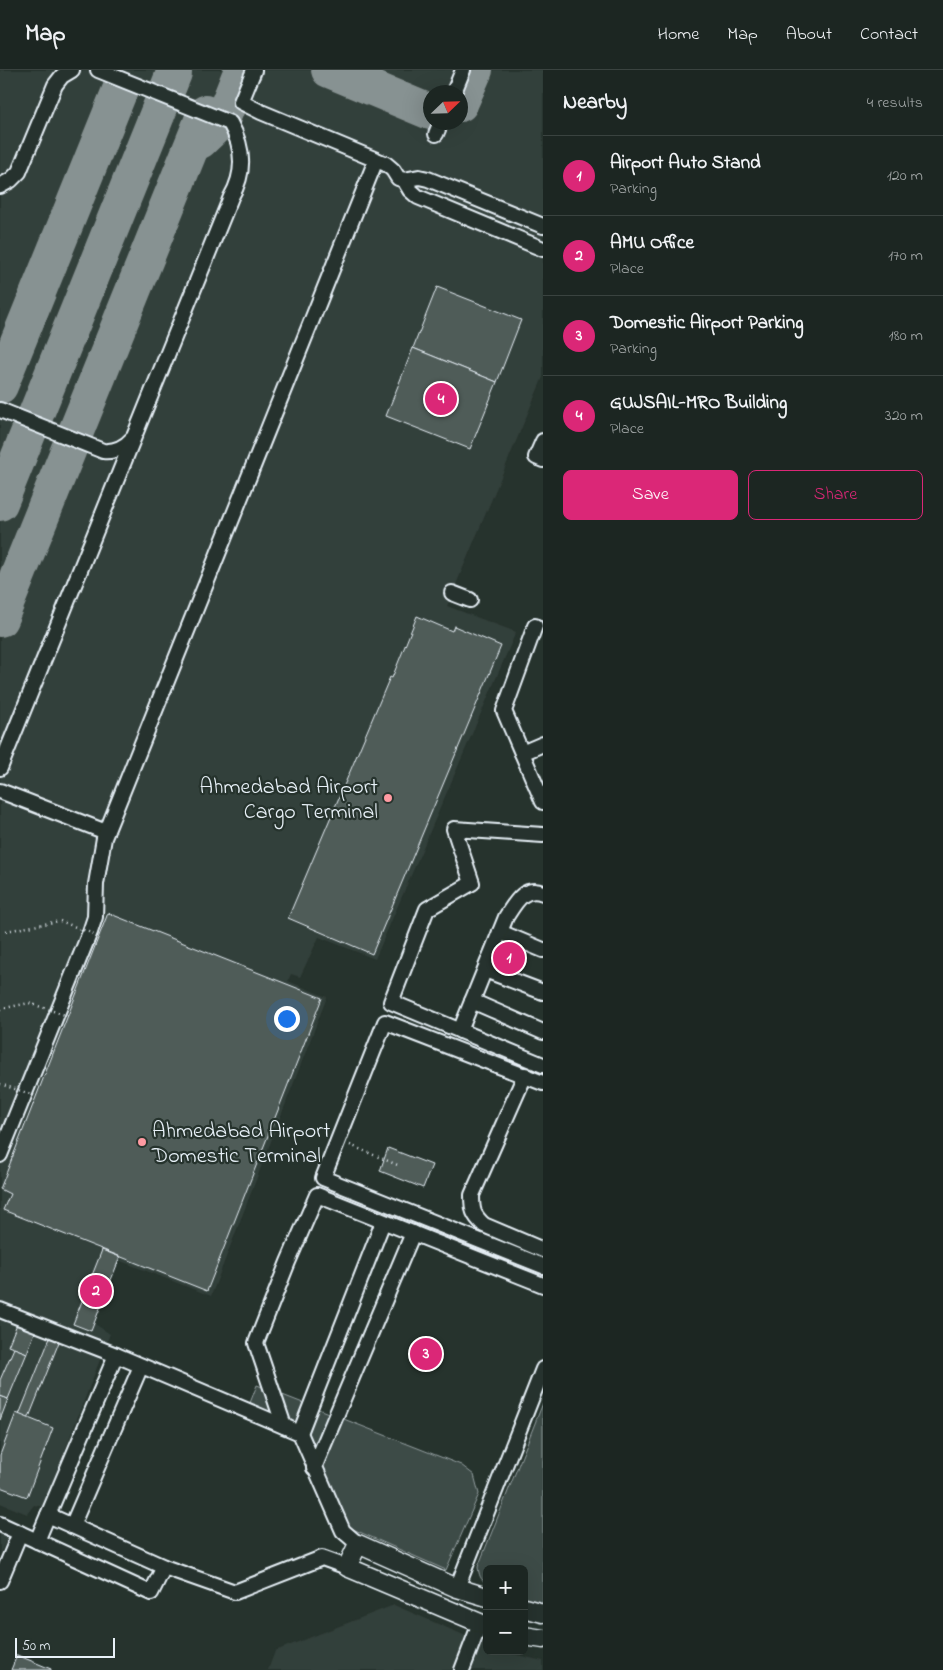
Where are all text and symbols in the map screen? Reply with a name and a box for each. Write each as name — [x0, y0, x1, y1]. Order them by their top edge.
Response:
text: Map — [25, 17, 66, 52]
text: Home — [658, 22, 699, 48]
text: Map — [727, 22, 758, 48]
text: About — [786, 22, 832, 48]
text: Contact — [860, 22, 918, 48]
north arrow — [423, 85, 468, 130]
text: Nearby — [563, 88, 627, 118]
text: 4 results — [867, 91, 923, 115]
text: Airport Auto Stand — [610, 150, 761, 177]
text: 1 — [576, 164, 582, 188]
text: 120 m — [887, 164, 923, 188]
text: Parking — [610, 177, 657, 201]
text: AMU Office — [610, 230, 694, 257]
text: 2 — [575, 244, 583, 268]
text: 170 m — [888, 244, 923, 268]
text: Place — [610, 257, 644, 281]
text: Domestic Airport Parking — [610, 310, 804, 337]
text: 3 — [576, 324, 582, 348]
text: 180 m — [889, 324, 923, 348]
text: Parking — [610, 337, 657, 361]
pin: 4 — [425, 380, 457, 418]
text: GUJSAIL-MRO Building — [610, 390, 787, 417]
text: 4 — [576, 404, 582, 428]
text: 320 m — [885, 404, 923, 428]
text: Place — [610, 417, 644, 441]
button: Save — [563, 470, 738, 520]
button: Share — [748, 470, 923, 520]
place label: Ahmedabad Airport Cargo Terminal — [200, 772, 379, 830]
marker: Ahmedabad Airport Cargo Terminal — [382, 792, 394, 804]
pin: 1 — [493, 939, 525, 977]
your location — [274, 1006, 300, 1032]
place label: Ahmedabad Airport Domestic Terminal — [151, 1116, 331, 1173]
marker: Ahmedabad Airport Domestic Terminal — [136, 1136, 148, 1148]
pin: 2 — [80, 1272, 112, 1310]
pin: 3 — [410, 1335, 442, 1373]
map controls — [483, 1565, 528, 1655]
button: + — [483, 1565, 528, 1610]
button: − — [483, 1610, 528, 1655]
scale bar — [15, 1635, 115, 1658]
text: 50 m — [22, 1636, 50, 1657]

